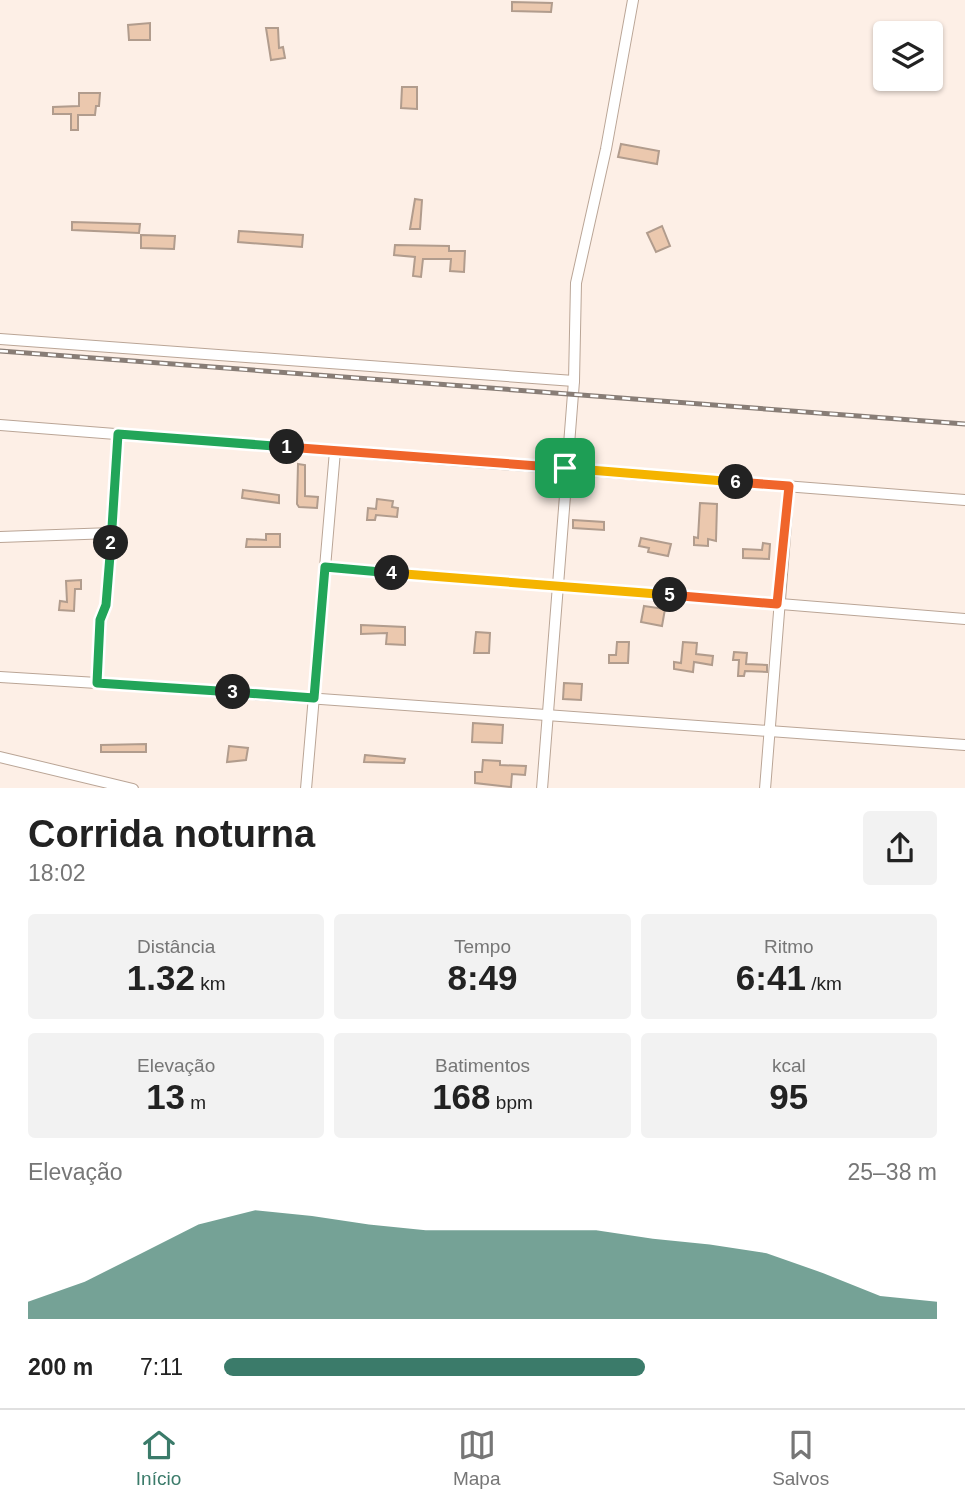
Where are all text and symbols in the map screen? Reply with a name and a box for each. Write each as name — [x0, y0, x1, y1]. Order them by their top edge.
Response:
map controls — [873, 21, 943, 91]
button: layers — [873, 21, 943, 91]
pin: 1 — [270, 430, 304, 464]
text: 1 — [281, 436, 292, 457]
pin — [535, 438, 595, 498]
icon: arrive — [546, 449, 584, 487]
pin: 6 — [718, 464, 754, 500]
text: 6 — [730, 471, 741, 492]
pin: 2 — [94, 526, 128, 560]
text: 2 — [105, 532, 116, 553]
pin: 4 — [374, 556, 410, 590]
text: 4 — [386, 562, 397, 583]
pin: 5 — [652, 578, 688, 612]
text: 5 — [664, 584, 675, 605]
pin: 3 — [216, 674, 250, 710]
text: 3 — [227, 681, 238, 702]
button: share — [863, 811, 937, 885]
text: Corrida noturna — [28, 813, 315, 855]
text: 18:02 — [28, 860, 86, 886]
text: Distância — [137, 936, 215, 957]
text: Tempo — [454, 936, 511, 957]
text: Ritmo — [764, 936, 814, 957]
text: 1.32 — [127, 958, 195, 997]
text: 8:49 — [447, 958, 518, 997]
text: 6:41 — [736, 958, 806, 997]
text: km — [195, 973, 226, 994]
text: /km — [806, 973, 842, 994]
text: Elevação — [137, 1055, 215, 1076]
text: Batimentos — [435, 1055, 530, 1076]
text: kcal — [772, 1055, 806, 1076]
text: 13 — [146, 1077, 185, 1116]
text: 168 — [432, 1077, 491, 1116]
text: 95 — [769, 1077, 808, 1116]
text: m — [185, 1092, 206, 1113]
text: bpm — [491, 1092, 533, 1113]
text: Elevação — [28, 1159, 123, 1185]
text: 25–38 m — [847, 1159, 937, 1185]
text: 200 m — [28, 1354, 93, 1380]
text: 7:11 — [140, 1354, 183, 1380]
tab: Início — [136, 1426, 181, 1490]
tab: Mapa — [453, 1426, 500, 1490]
tab: Salvos — [772, 1426, 829, 1490]

